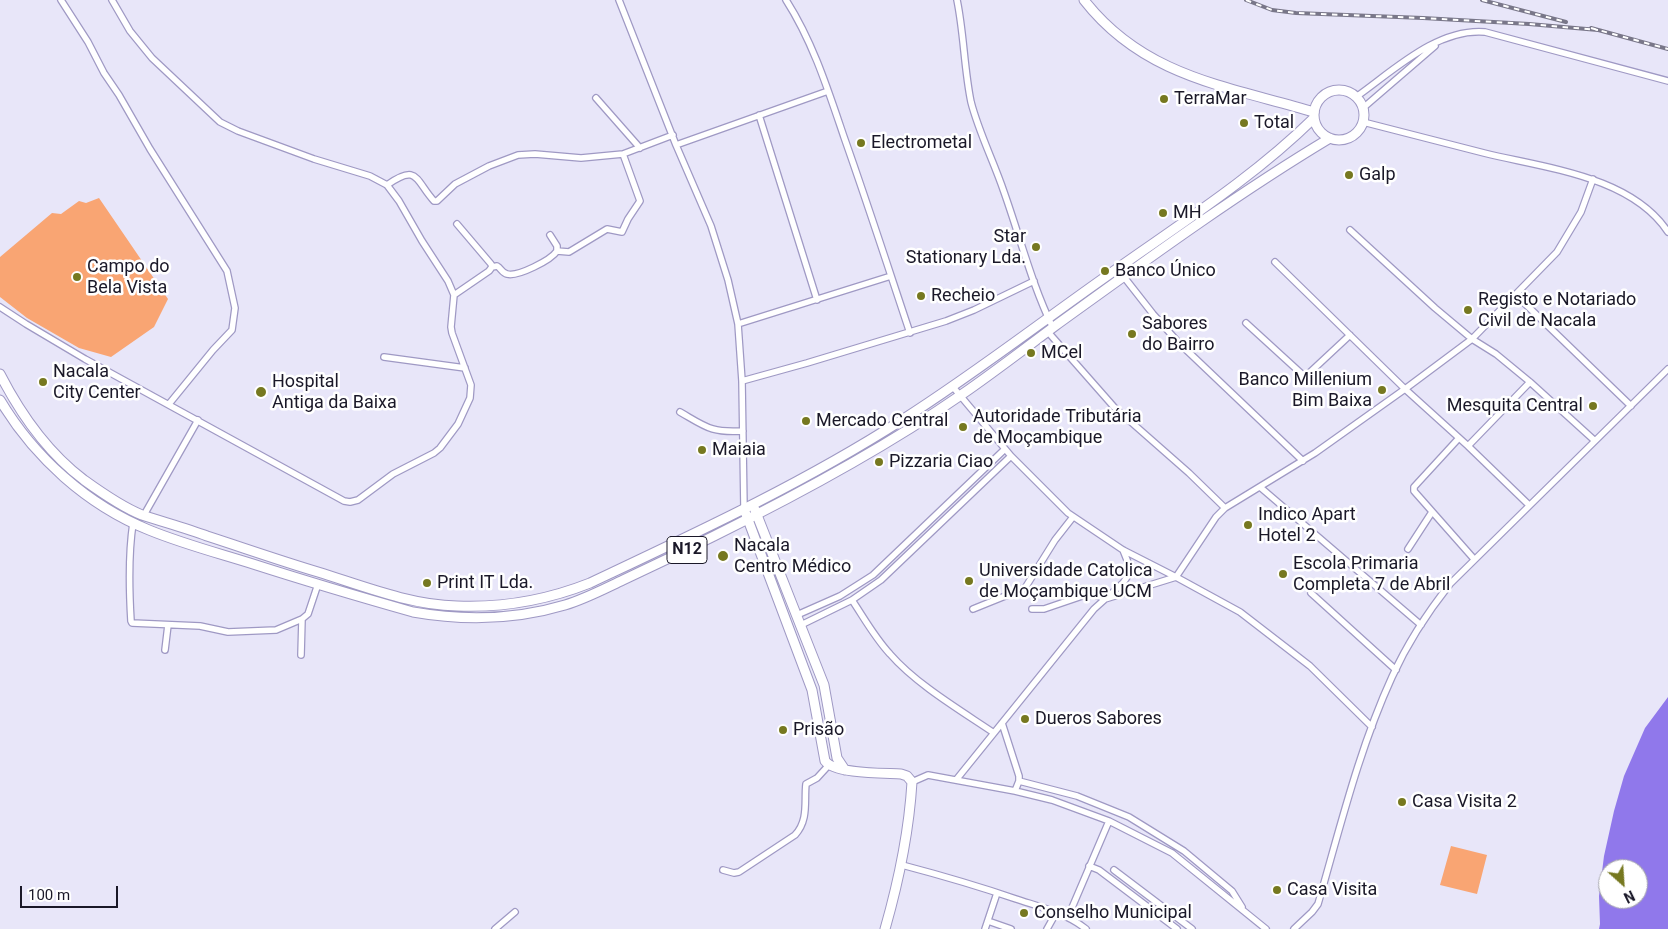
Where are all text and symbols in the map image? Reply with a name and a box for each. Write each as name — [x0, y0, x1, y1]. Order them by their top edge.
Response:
place label: TerraMar — [1174, 88, 1247, 110]
marker: TerraMar — [1158, 93, 1170, 105]
place label: Total — [1254, 112, 1294, 134]
marker: Total — [1238, 117, 1250, 129]
place label: Electrometal — [871, 132, 972, 154]
marker: Electrometal — [855, 137, 867, 149]
place label: Galp — [1359, 164, 1396, 186]
marker: Galp — [1343, 169, 1355, 181]
place label: MH — [1173, 202, 1202, 224]
marker: MH — [1157, 207, 1169, 219]
place label: Star Stationary Lda. — [906, 226, 1026, 268]
marker: Star Stationary Lda. — [1030, 241, 1042, 253]
place label: Campo do Bela Vista — [87, 256, 170, 298]
place label: Banco Único — [1115, 260, 1216, 282]
marker: Banco Único — [1099, 265, 1111, 277]
marker: Campo do Bela Vista — [71, 271, 83, 283]
place label: Recheio — [931, 285, 995, 307]
place label: Registo e Notariado Civil de Nacala — [1478, 289, 1636, 332]
marker: Recheio — [915, 290, 927, 302]
marker: Registo e Notariado Civil de Nacala — [1462, 304, 1474, 316]
place label: Sabores do Bairro — [1142, 313, 1215, 356]
marker: Sabores do Bairro — [1126, 328, 1138, 340]
place label: MCel — [1041, 342, 1082, 364]
marker: MCel — [1025, 347, 1037, 359]
place label: Nacala City Center — [53, 361, 141, 404]
place label: Banco Millenium Bim Baixa — [1238, 369, 1372, 412]
place label: Hospital Antiga da Baixa — [272, 371, 397, 414]
marker: Nacala City Center — [37, 376, 49, 388]
marker: Banco Millenium Bim Baixa — [1376, 384, 1388, 396]
marker: Hospital Antiga da Baixa — [254, 385, 268, 399]
place label: Mesquita Central — [1447, 395, 1583, 417]
marker: Mesquita Central — [1587, 400, 1599, 412]
place label: Autoridade Tributária de Moçambique — [973, 406, 1142, 448]
place label: Mercado Central — [816, 410, 948, 432]
marker: Mercado Central — [800, 415, 812, 427]
marker: Autoridade Tributária de Moçambique — [957, 421, 969, 433]
place label: Maiaia — [712, 439, 766, 461]
marker: Maiaia — [696, 444, 708, 456]
place label: Pizzaria Ciao — [889, 451, 993, 473]
marker: Pizzaria Ciao — [873, 456, 885, 468]
place label: Indico Apart Hotel 2 — [1258, 504, 1356, 546]
marker: Indico Apart Hotel 2 — [1242, 519, 1254, 531]
place label: Nacala Centro Médico — [734, 535, 851, 578]
road number: N12 — [667, 536, 707, 564]
marker: Nacala Centro Médico — [716, 549, 730, 563]
place label: Escola Primaria Completa 7 de Abril — [1293, 553, 1450, 596]
place label: Universidade Catolica de Moçambique UCM — [979, 560, 1152, 602]
marker: Escola Primaria Completa 7 de Abril — [1277, 568, 1289, 580]
place label: Print IT Lda. — [437, 572, 533, 594]
marker: Universidade Catolica de Moçambique UCM — [963, 575, 975, 587]
marker: Print IT Lda. — [421, 577, 433, 589]
place label: Dueros Sabores — [1035, 708, 1162, 730]
marker: Dueros Sabores — [1019, 713, 1031, 725]
place label: Prisão — [793, 719, 844, 741]
marker: Prisão — [777, 724, 789, 736]
place label: Casa Visita 2 — [1412, 791, 1517, 813]
marker: Casa Visita 2 — [1396, 796, 1408, 808]
north arrow — [1598, 859, 1648, 909]
scale bar — [22, 876, 120, 908]
place label: Casa Visita — [1287, 879, 1377, 901]
marker: Casa Visita — [1271, 884, 1283, 896]
text: 100 m — [28, 886, 70, 904]
text: N — [1621, 887, 1637, 906]
place label: Conselho Municipal — [1034, 902, 1192, 924]
marker: Conselho Municipal — [1018, 907, 1030, 919]

